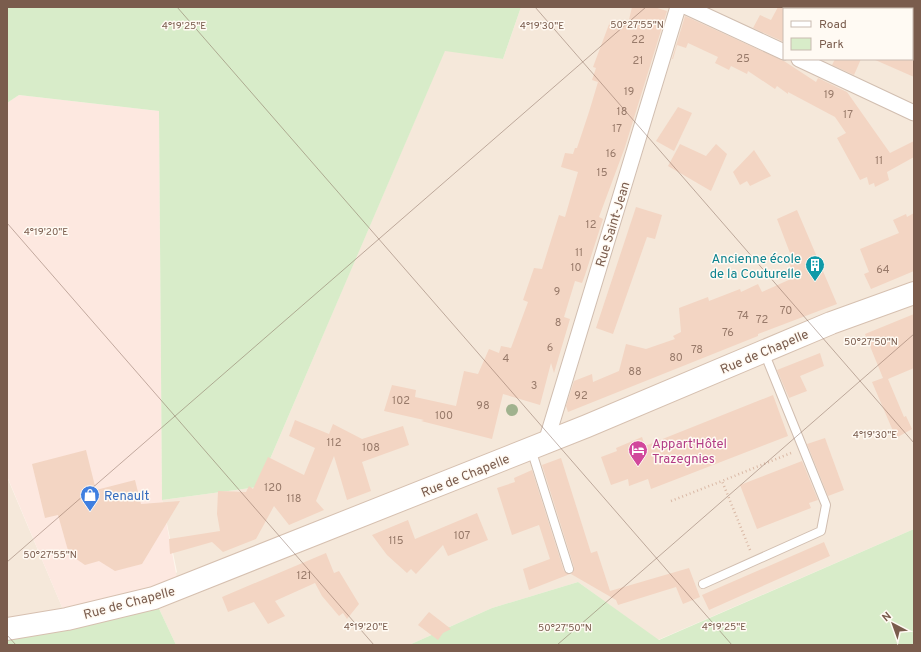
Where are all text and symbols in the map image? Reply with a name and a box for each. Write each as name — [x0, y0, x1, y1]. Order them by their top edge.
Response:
legend — [783, 8, 913, 60]
text: Road — [819, 17, 847, 33]
text: 50°27'55"N — [610, 19, 664, 32]
text: 4°19'25"E — [162, 20, 206, 33]
text: 4°19'30"E — [520, 20, 564, 33]
house number: 22 — [631, 33, 645, 47]
text: Park — [819, 37, 844, 53]
house number: 25 — [736, 52, 750, 66]
house number: 21 — [633, 54, 643, 68]
house number: 19 — [624, 85, 634, 99]
house number: 19 — [824, 88, 834, 102]
house number: 18 — [617, 105, 627, 119]
house number: 17 — [843, 108, 853, 122]
house number: 17 — [612, 122, 622, 136]
house number: 16 — [606, 147, 616, 161]
house number: 11 — [875, 154, 883, 168]
house number: 15 — [597, 166, 608, 180]
street label: Rue Saint-Jean — [593, 180, 635, 269]
house number: 12 — [586, 218, 596, 232]
text: 4°19'20"E — [24, 226, 68, 239]
house number: 11 — [575, 246, 583, 260]
place label: Ancienne école de la Couturelle — [710, 252, 801, 283]
building icon: Ancienne école de la Couturelle — [804, 254, 826, 282]
house number: 10 — [570, 261, 582, 275]
house number: 64 — [876, 263, 890, 277]
house number: 9 — [554, 285, 560, 299]
house number: 70 — [780, 304, 792, 318]
house number: 74 — [737, 309, 749, 323]
house number: 72 — [756, 313, 768, 327]
house number: 8 — [555, 316, 561, 330]
house number: 76 — [722, 326, 734, 340]
street label: Rue de Chapelle — [718, 327, 811, 379]
text: 50°27'50"N — [844, 336, 898, 349]
house number: 6 — [547, 341, 553, 355]
house number: 78 — [691, 343, 703, 357]
house number: 80 — [669, 351, 683, 365]
house number: 4 — [503, 352, 510, 366]
house number: 88 — [628, 365, 642, 379]
house number: 3 — [531, 379, 537, 393]
house number: 92 — [574, 389, 588, 403]
house number: 102 — [392, 394, 410, 408]
house number: 98 — [476, 399, 490, 413]
house number: 100 — [435, 409, 453, 423]
text: 4°19'30"E — [853, 429, 897, 442]
house number: 112 — [327, 436, 341, 450]
place label: Appart'Hôtel Trazegnies — [652, 437, 727, 468]
hotel icon: Appart'Hôtel Trazegnies — [627, 439, 649, 467]
house number: 108 — [362, 441, 380, 455]
street label: Rue de Chapelle — [419, 452, 512, 502]
house number: 120 — [264, 481, 282, 495]
shop icon: Renault — [79, 484, 101, 512]
place label: Renault — [104, 489, 149, 505]
house number: 118 — [287, 492, 301, 506]
house number: 107 — [454, 529, 471, 543]
house number: 115 — [388, 534, 404, 548]
text: 50°27'55"N — [23, 549, 77, 562]
house number: 121 — [297, 569, 311, 583]
street label: Rue de Chapelle — [82, 584, 177, 624]
north arrow — [873, 604, 913, 644]
text: N — [880, 609, 895, 625]
text: 4°19'20"E — [344, 621, 388, 634]
text: 4°19'25"E — [702, 621, 746, 634]
text: 50°27'50"N — [538, 622, 592, 635]

